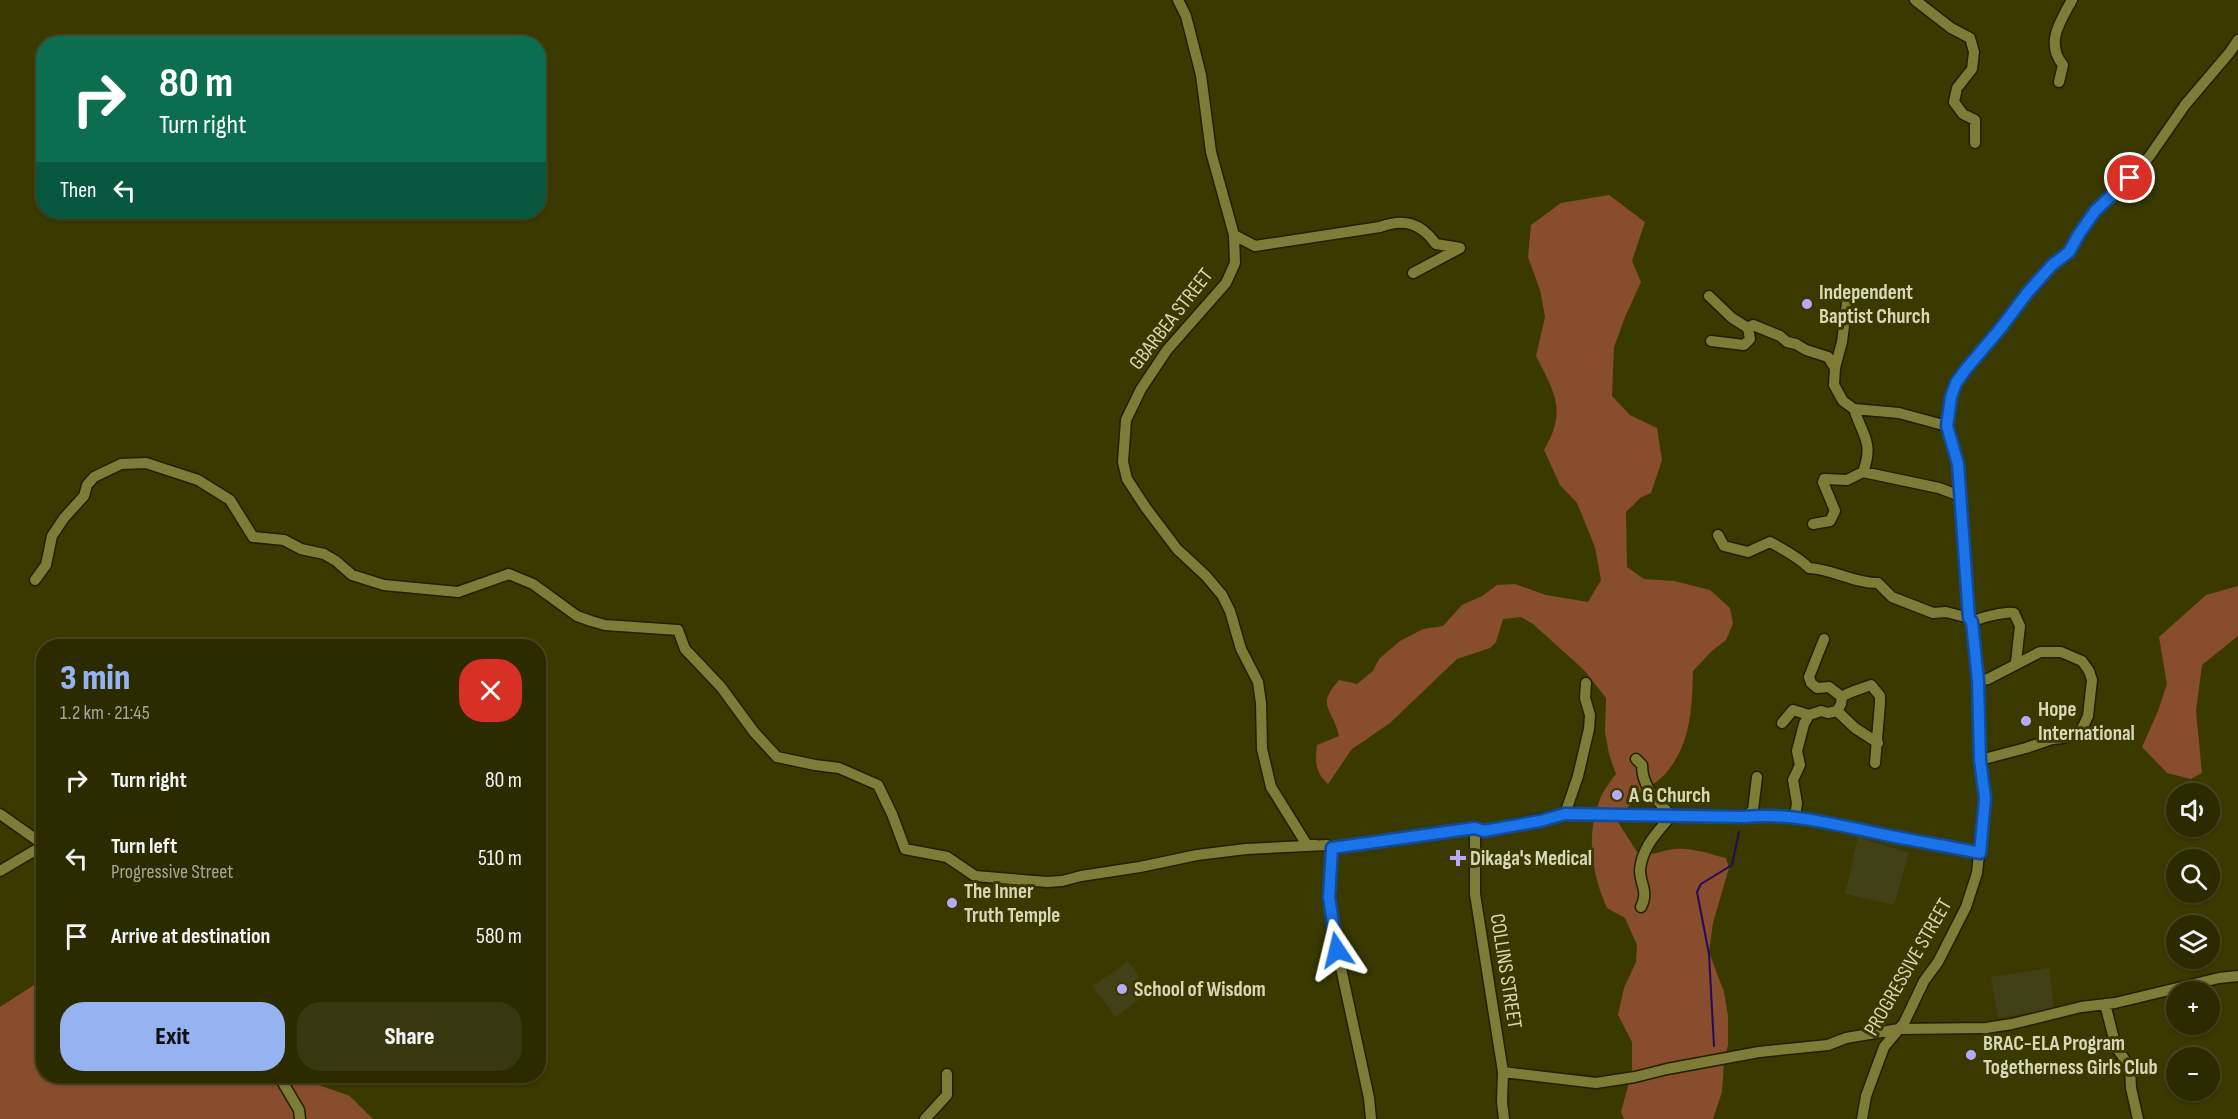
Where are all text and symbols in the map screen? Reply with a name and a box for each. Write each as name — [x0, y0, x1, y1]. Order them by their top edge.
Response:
text: 80 m — [159, 58, 233, 109]
icon: right — [60, 60, 138, 138]
text: Turn right — [159, 109, 246, 141]
pin — [2104, 152, 2155, 203]
icon: arrive — [2113, 161, 2146, 194]
icon: left — [108, 174, 141, 207]
text: Then — [60, 177, 96, 204]
street label: GBARBEA STREET — [1124, 263, 1219, 375]
place label: Independent Baptist Church — [1819, 280, 1930, 329]
marker: Independent Baptist Church — [1800, 297, 1814, 311]
text: 3 min — [60, 657, 130, 700]
button: close — [459, 659, 522, 722]
place label: Hope International — [2038, 697, 2135, 746]
text: 1.2 km · 21:45 — [60, 701, 150, 725]
marker: Hope International — [2019, 714, 2033, 728]
icon: right — [60, 764, 93, 797]
text: Turn right — [111, 767, 187, 794]
text: 80 m — [485, 767, 522, 794]
place label: A G Church — [1628, 783, 1710, 808]
map controls — [2166, 783, 2220, 1101]
button: sound — [2166, 783, 2220, 837]
marker: A G Church — [1610, 788, 1624, 802]
text: Turn left — [111, 833, 177, 860]
icon: left — [60, 842, 93, 875]
text: 510 m — [478, 845, 522, 872]
place label: Dikaga's Medical — [1470, 846, 1592, 871]
button: search — [2166, 849, 2220, 903]
marker: Dikaga's Medical — [1451, 851, 1465, 865]
text: Progressive Street — [111, 860, 233, 884]
place label: The Inner Truth Temple — [964, 879, 1060, 928]
street label: PROGRESSIVE STREET — [1859, 894, 1958, 1040]
marker: The Inner Truth Temple — [945, 896, 959, 910]
street label: COLLINS STREET — [1485, 912, 1528, 1031]
button: layers — [2166, 915, 2220, 969]
position arrow — [1305, 918, 1369, 982]
icon: arrive — [60, 920, 93, 953]
text: Arrive at destination — [111, 923, 270, 950]
text: 580 m — [476, 923, 522, 950]
place label: School of Wisdom — [1134, 977, 1266, 1002]
button: + — [2166, 981, 2220, 1035]
marker: School of Wisdom — [1115, 982, 1129, 996]
button: Exit — [60, 1002, 285, 1071]
button: Share — [297, 1002, 522, 1071]
place label: BRAC-ELA Program Togetherness Girls Club — [1983, 1031, 2158, 1080]
button: − — [2166, 1047, 2220, 1101]
marker: BRAC-ELA Program Togetherness Girls Club — [1964, 1048, 1978, 1062]

